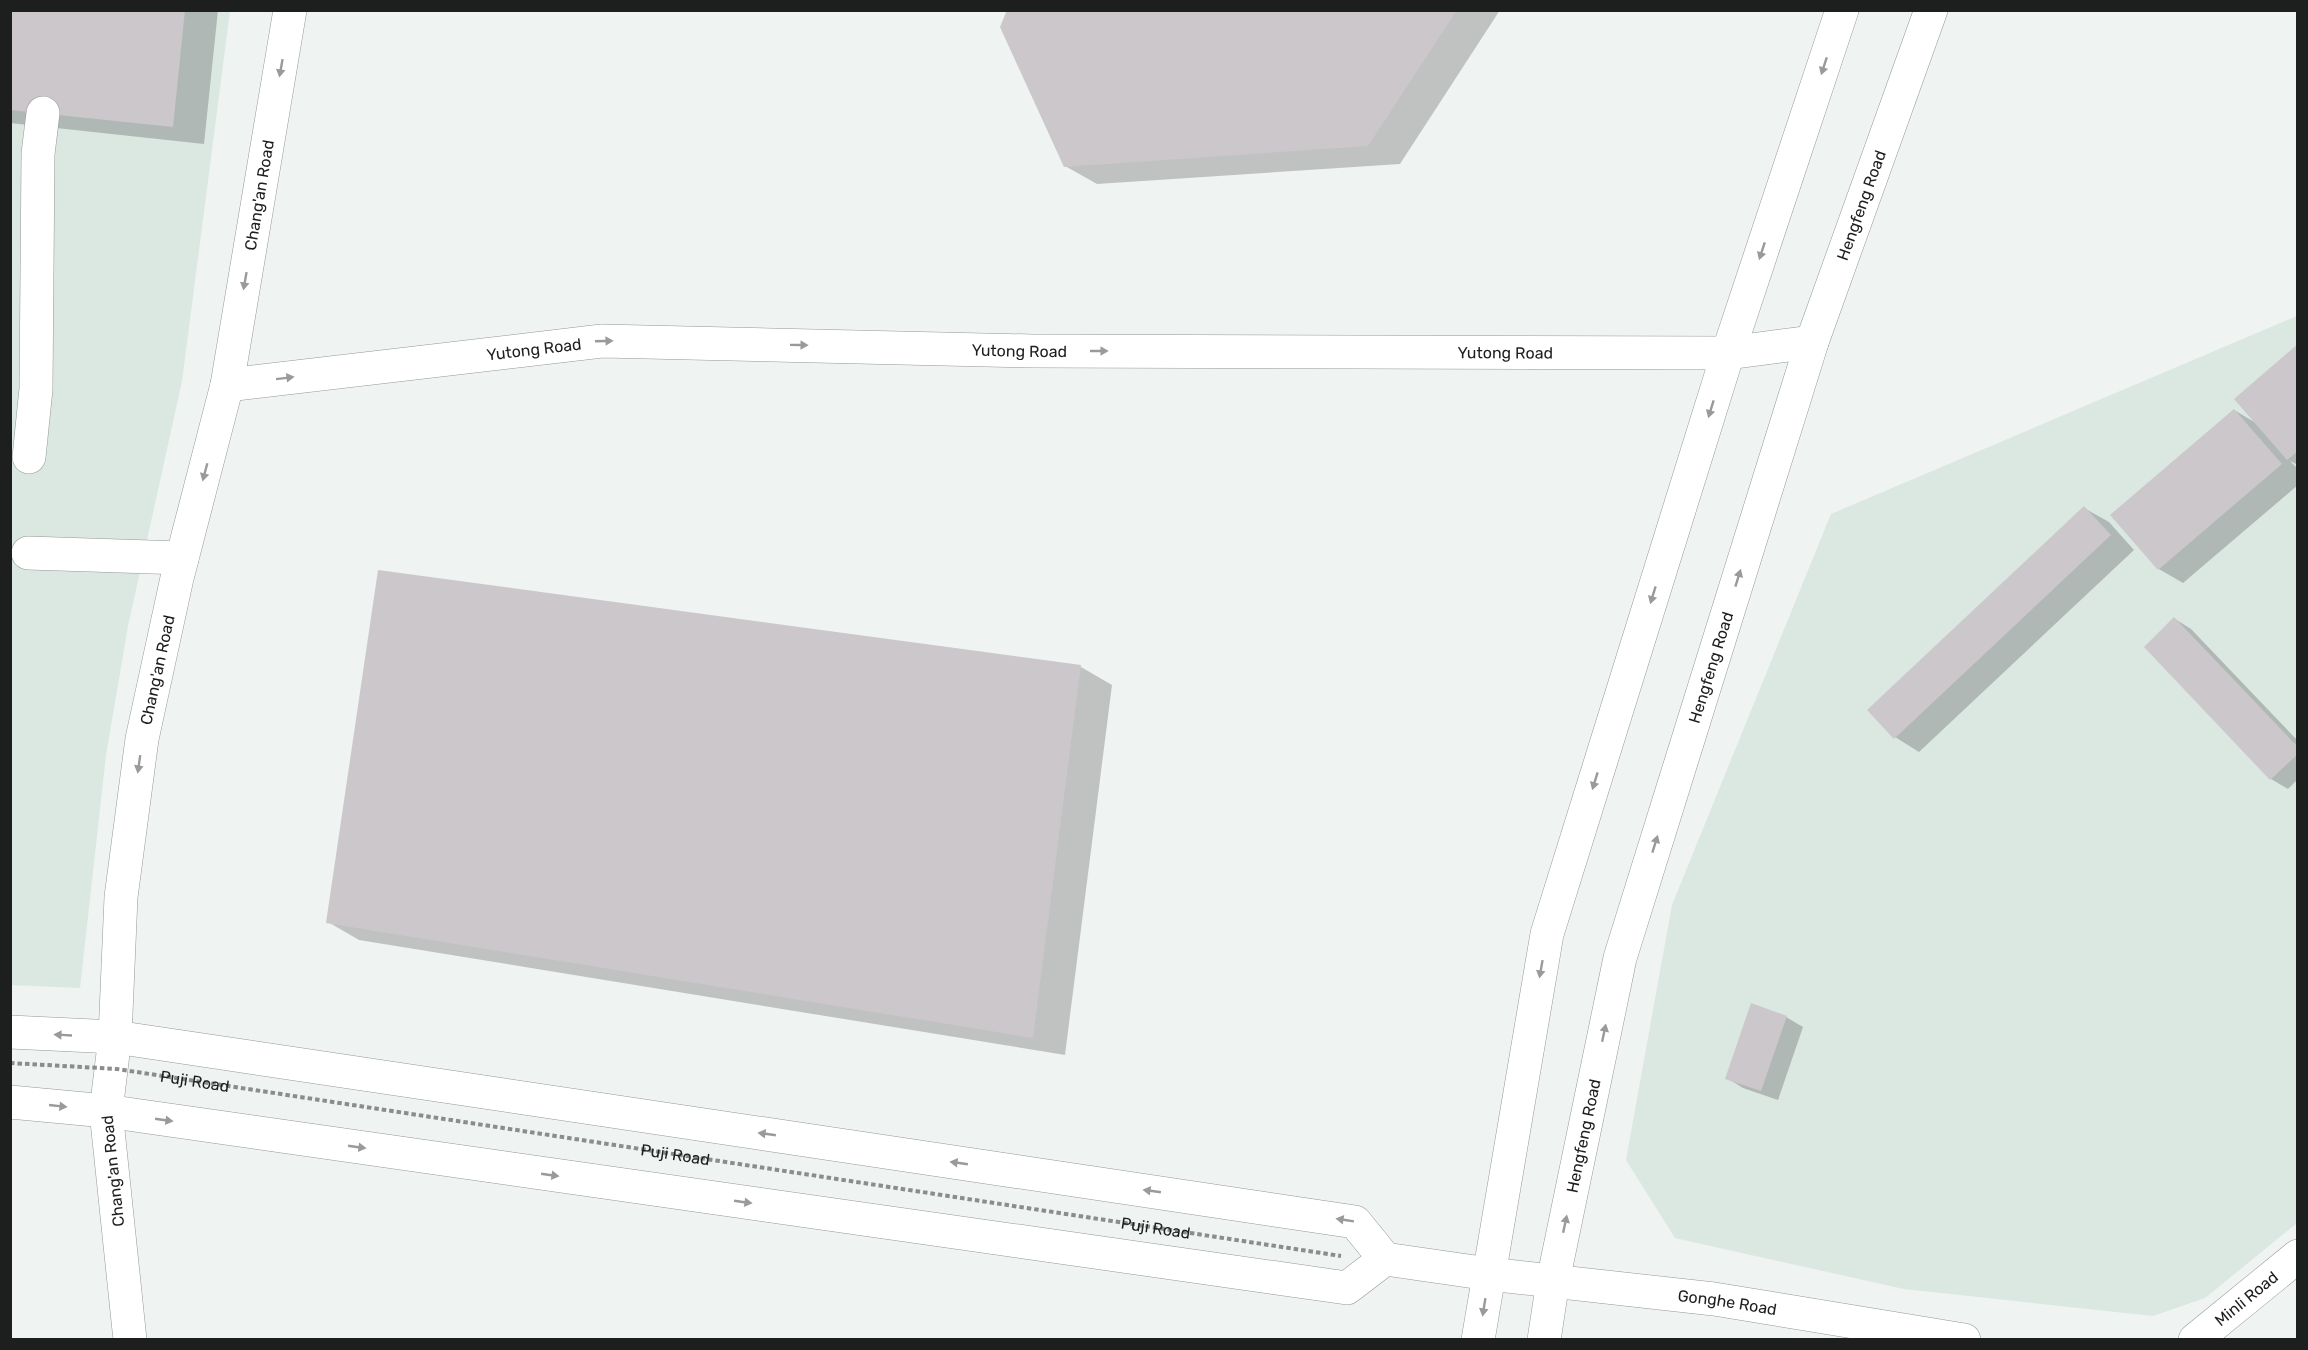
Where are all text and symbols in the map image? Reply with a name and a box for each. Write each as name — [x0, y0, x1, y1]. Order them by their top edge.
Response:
one-way arrow — [1818, 57, 1828, 75]
one-way arrow — [276, 59, 285, 78]
street label: Chang'an Road — [240, 138, 278, 252]
street label: Hengfeng Road — [1833, 148, 1889, 263]
one-way arrow — [1757, 242, 1766, 260]
one-way arrow — [240, 272, 249, 291]
street label: Yutong Road — [485, 334, 582, 364]
one-way arrow — [595, 337, 614, 346]
street label: Yutong Road — [971, 340, 1067, 361]
one-way arrow — [790, 341, 809, 350]
street label: Yutong Road — [1458, 343, 1553, 362]
one-way arrow — [1089, 346, 1108, 356]
one-way arrow — [276, 373, 295, 383]
one-way arrow — [1706, 400, 1715, 418]
one-way arrow — [199, 463, 209, 481]
one-way arrow — [1734, 569, 1743, 587]
one-way arrow — [1648, 586, 1657, 604]
street label: Hengfeng Road — [1684, 609, 1737, 725]
street label: Chang'an Road — [136, 613, 178, 727]
one-way arrow — [134, 755, 143, 774]
one-way arrow — [1590, 772, 1599, 790]
one-way arrow — [1651, 835, 1660, 853]
one-way arrow — [1537, 959, 1546, 978]
one-way arrow — [1600, 1023, 1609, 1042]
one-way arrow — [53, 1030, 72, 1039]
street label: Puji Road — [159, 1066, 231, 1096]
street label: Hengfeng Road — [1562, 1077, 1604, 1194]
one-way arrow — [49, 1102, 68, 1111]
street label: Chang'an Road — [98, 1114, 128, 1228]
one-way arrow — [154, 1115, 173, 1124]
one-way arrow — [757, 1129, 776, 1138]
street label: Puji Road — [639, 1140, 711, 1169]
one-way arrow — [347, 1143, 366, 1152]
one-way arrow — [950, 1158, 969, 1167]
one-way arrow — [541, 1170, 560, 1179]
one-way arrow — [1143, 1187, 1162, 1196]
one-way arrow — [734, 1197, 753, 1207]
street label: Puji Road — [1120, 1213, 1192, 1242]
one-way arrow — [1561, 1214, 1570, 1233]
one-way arrow — [1336, 1215, 1355, 1224]
street label: Minli Road — [2211, 1267, 2282, 1330]
street label: Gonghe Road — [1677, 1286, 1778, 1319]
one-way arrow — [1479, 1297, 1488, 1316]

